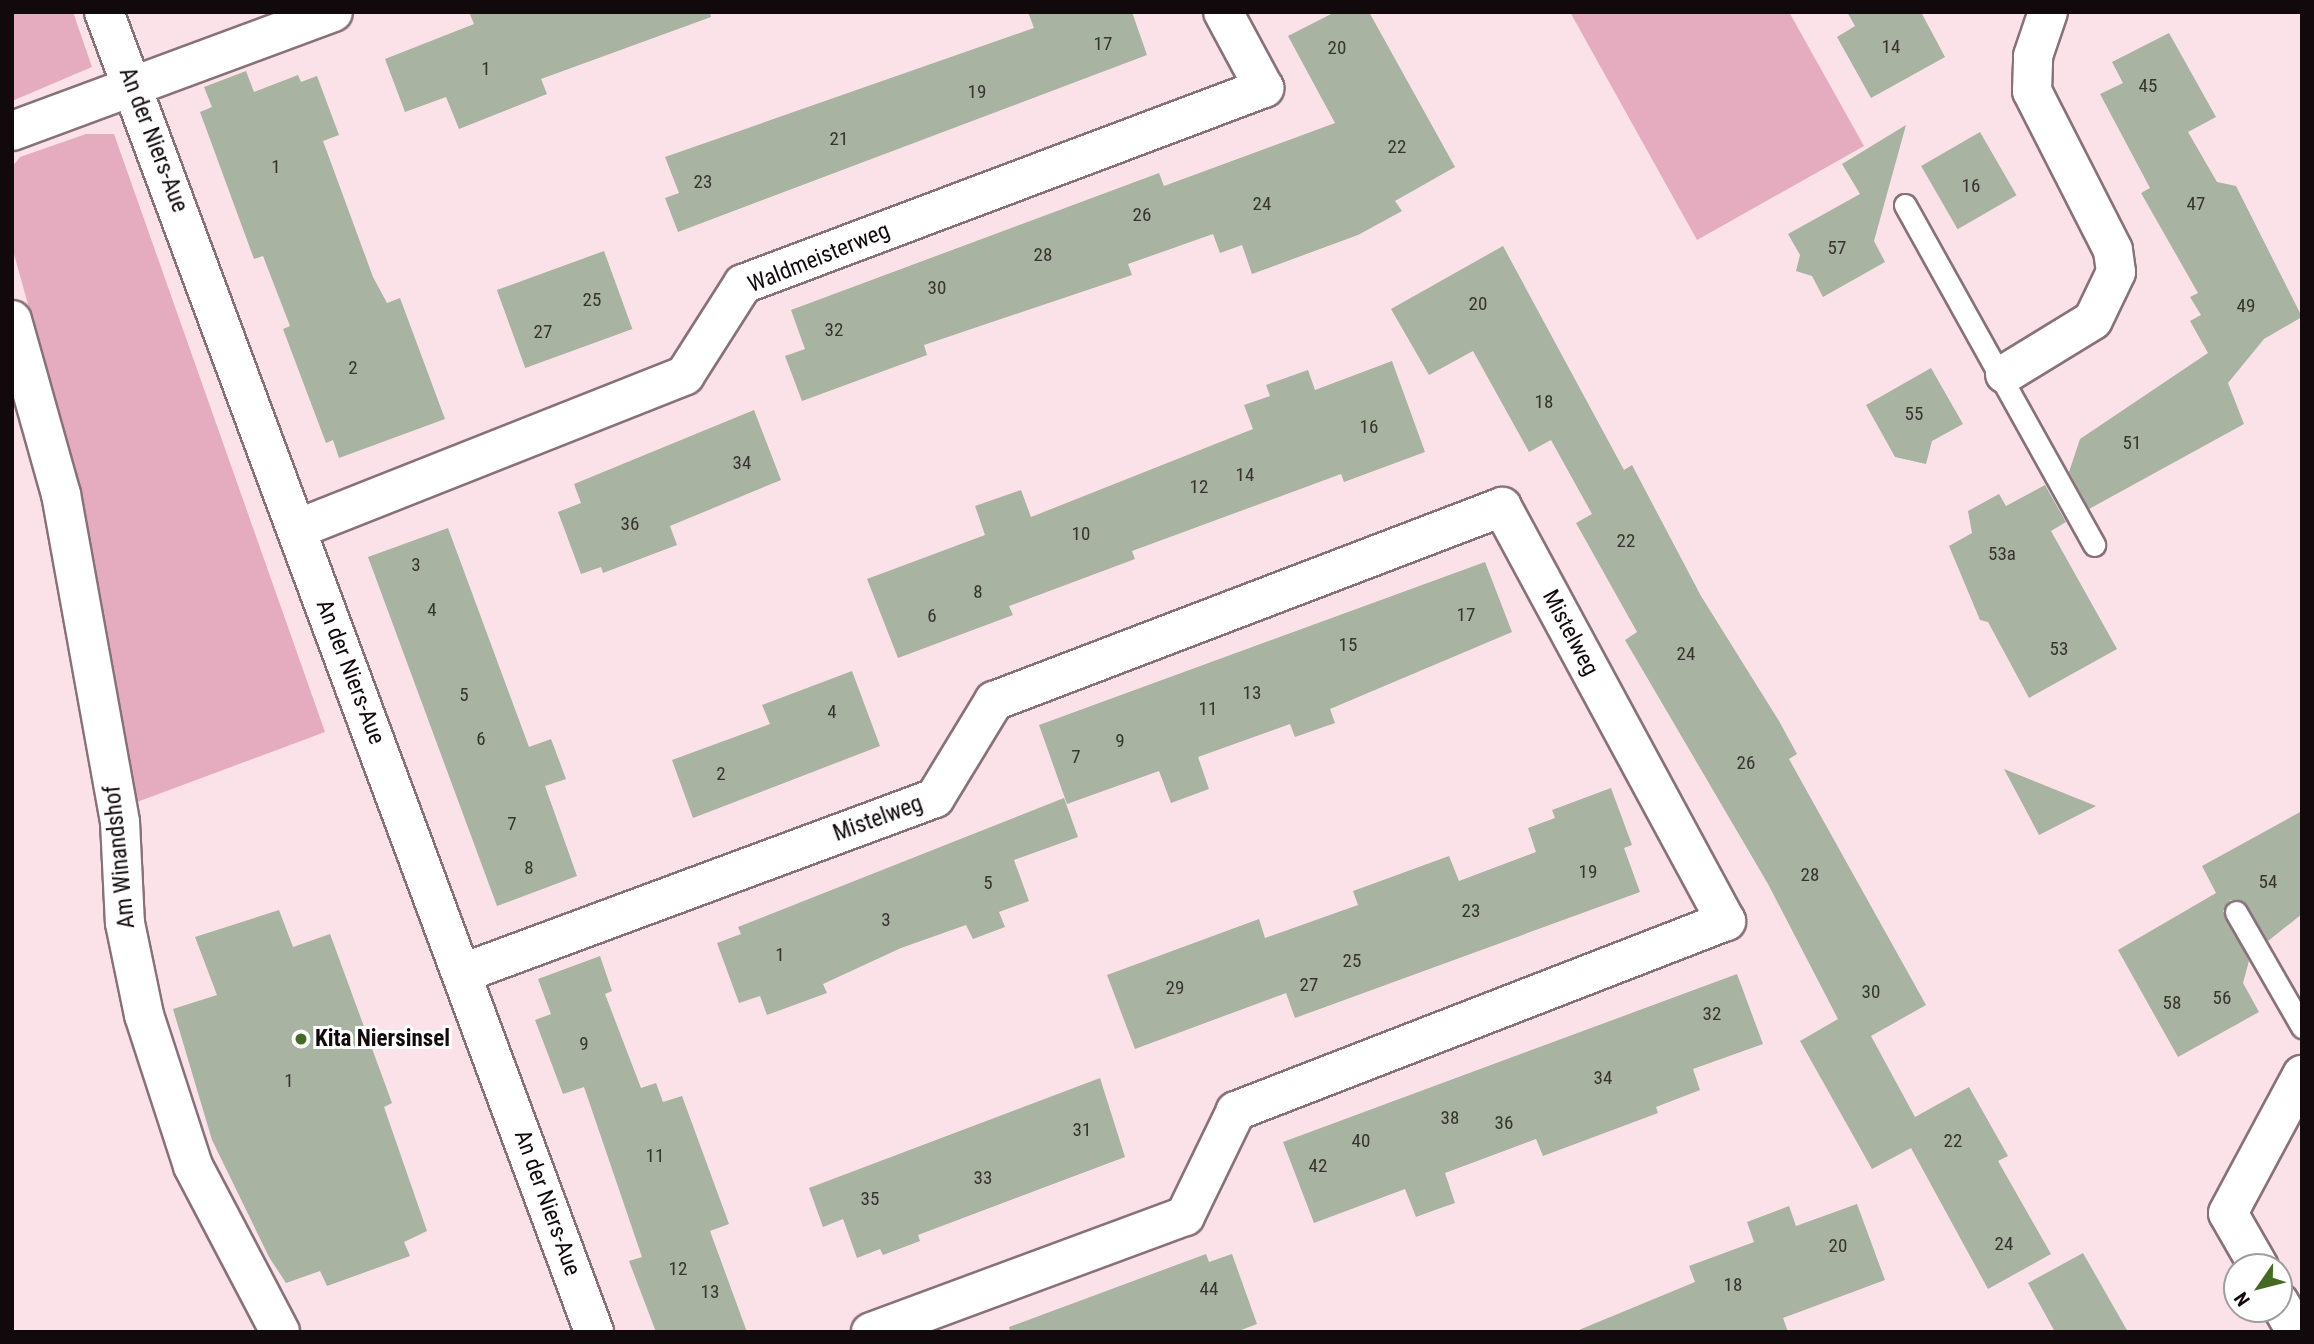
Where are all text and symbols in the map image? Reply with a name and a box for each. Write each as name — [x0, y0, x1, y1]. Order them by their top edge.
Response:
house number: 17 — [1094, 33, 1112, 55]
house number: 14 — [1882, 36, 1900, 58]
house number: 20 — [1328, 37, 1346, 59]
house number: 1 — [481, 58, 491, 80]
street label: An der Niers-Aue — [113, 64, 193, 216]
house number: 45 — [2139, 75, 2157, 97]
house number: 19 — [968, 81, 986, 103]
house number: 21 — [830, 128, 848, 150]
house number: 22 — [1388, 136, 1406, 158]
house number: 1 — [271, 156, 281, 178]
house number: 23 — [694, 171, 712, 193]
house number: 16 — [1962, 175, 1980, 197]
house number: 24 — [1253, 193, 1271, 215]
house number: 47 — [2187, 193, 2205, 215]
house number: 26 — [1133, 204, 1151, 226]
street label: Waldmeisterweg — [744, 217, 894, 299]
house number: 57 — [1828, 237, 1846, 259]
house number: 28 — [1034, 244, 1052, 266]
house number: 30 — [928, 277, 946, 299]
house number: 25 — [583, 289, 601, 311]
house number: 20 — [1469, 293, 1487, 315]
house number: 49 — [2237, 295, 2255, 317]
house number: 32 — [825, 319, 843, 341]
house number: 27 — [534, 321, 552, 343]
house number: 2 — [348, 357, 358, 379]
house number: 18 — [1535, 391, 1553, 413]
house number: 55 — [1905, 403, 1923, 425]
house number: 16 — [1360, 416, 1378, 438]
house number: 51 — [2123, 432, 2141, 454]
house number: 34 — [733, 452, 751, 474]
house number: 14 — [1236, 464, 1254, 486]
house number: 12 — [1190, 476, 1208, 498]
house number: 36 — [621, 513, 639, 535]
house number: 10 — [1072, 523, 1090, 545]
house number: 22 — [1617, 530, 1635, 552]
house number: 53a — [1988, 543, 2016, 565]
house number: 3 — [411, 554, 421, 576]
house number: 8 — [973, 581, 983, 603]
street label: Mistelweg — [1536, 585, 1604, 681]
street label: An der Niers-Aue — [310, 596, 390, 748]
house number: 4 — [427, 599, 437, 621]
house number: 17 — [1457, 604, 1475, 626]
house number: 6 — [927, 605, 937, 627]
house number: 15 — [1339, 634, 1357, 656]
house number: 53 — [2050, 638, 2068, 660]
house number: 24 — [1677, 643, 1695, 665]
house number: 13 — [1243, 682, 1261, 704]
house number: 5 — [459, 684, 469, 706]
house number: 11 — [1199, 698, 1217, 720]
house number: 4 — [827, 701, 837, 723]
house number: 6 — [476, 728, 486, 750]
house number: 9 — [1115, 730, 1125, 752]
house number: 7 — [1071, 746, 1081, 768]
house number: 26 — [1737, 752, 1755, 774]
house number: 2 — [716, 763, 726, 785]
street label: Am Winandshof — [99, 784, 141, 930]
street label: Mistelweg — [830, 790, 926, 848]
house number: 7 — [507, 813, 517, 835]
house number: 8 — [524, 857, 534, 879]
house number: 19 — [1579, 861, 1597, 883]
house number: 28 — [1801, 864, 1819, 886]
house number: 54 — [2259, 871, 2277, 893]
house number: 5 — [983, 872, 993, 894]
house number: 23 — [1462, 900, 1480, 922]
house number: 3 — [881, 909, 891, 931]
house number: 1 — [775, 944, 785, 966]
house number: 25 — [1343, 950, 1361, 972]
house number: 27 — [1300, 974, 1318, 996]
house number: 29 — [1166, 977, 1184, 999]
house number: 30 — [1862, 981, 1880, 1003]
house number: 56 — [2213, 987, 2231, 1009]
house number: 58 — [2163, 992, 2181, 1014]
house number: 32 — [1703, 1003, 1721, 1025]
place label: Kita Niersinsel — [315, 1025, 450, 1053]
marker: Kita Niersinsel — [293, 1031, 309, 1047]
house number: 9 — [579, 1033, 589, 1055]
house number: 34 — [1594, 1067, 1612, 1089]
house number: 1 — [284, 1070, 294, 1092]
house number: 38 — [1441, 1107, 1459, 1129]
house number: 36 — [1495, 1112, 1513, 1134]
house number: 31 — [1073, 1119, 1091, 1141]
street label: An der Niers-Aue — [508, 1127, 586, 1279]
house number: 40 — [1352, 1130, 1370, 1152]
house number: 22 — [1944, 1130, 1962, 1152]
house number: 11 — [646, 1145, 664, 1167]
house number: 42 — [1309, 1155, 1327, 1177]
house number: 33 — [974, 1167, 992, 1189]
house number: 35 — [861, 1188, 879, 1210]
house number: 24 — [1995, 1233, 2013, 1255]
house number: 20 — [1829, 1235, 1847, 1257]
north arrow — [2223, 1253, 2293, 1323]
house number: 12 — [669, 1258, 687, 1280]
house number: 18 — [1724, 1274, 1742, 1296]
house number: 44 — [1200, 1278, 1218, 1300]
house number: 13 — [701, 1281, 719, 1303]
text: N — [2229, 1288, 2255, 1311]

